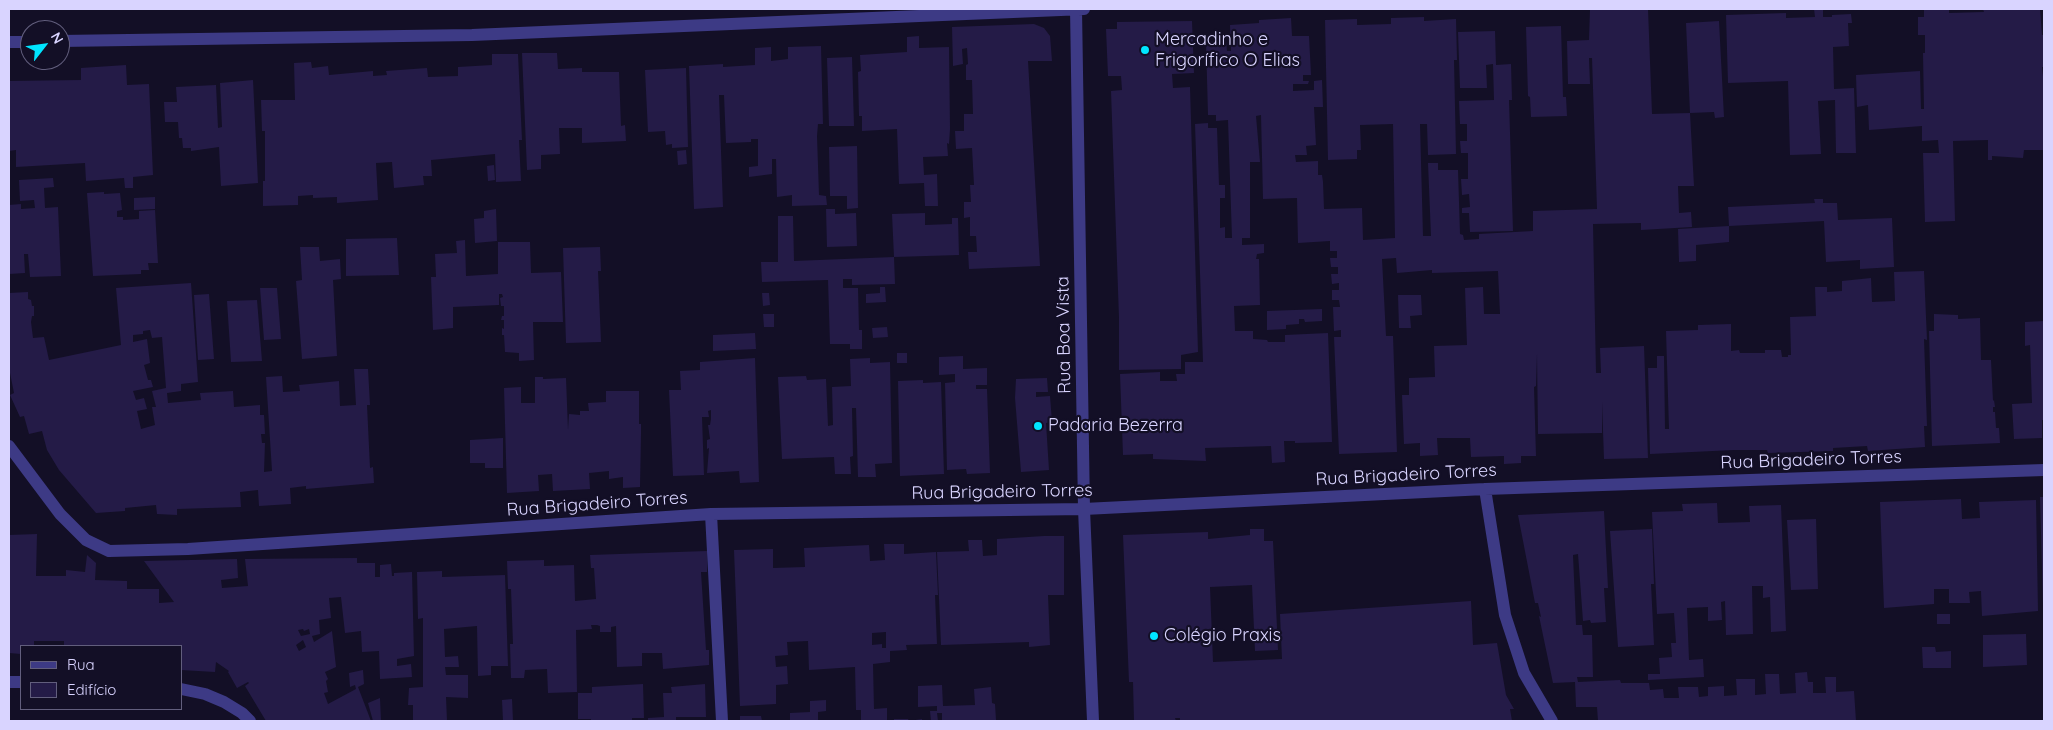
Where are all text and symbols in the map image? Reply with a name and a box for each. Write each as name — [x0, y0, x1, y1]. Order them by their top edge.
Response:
north arrow — [20, 20, 70, 70]
text: N — [47, 29, 67, 47]
place label: Mercadinho e Frigorífico O Elias — [1155, 29, 1300, 72]
marker: Mercadinho e Frigorífico O Elias — [1139, 44, 1151, 56]
street label: Rua Boa Vista — [1052, 276, 1076, 394]
place label: Padaria Bezerra — [1048, 415, 1183, 437]
marker: Padaria Bezerra — [1032, 420, 1044, 432]
street label: Rua Brigadeiro Torres — [1720, 446, 1902, 474]
street label: Rua Brigadeiro Torres — [1315, 459, 1497, 491]
street label: Rua Brigadeiro Torres — [911, 480, 1093, 504]
street label: Rua Brigadeiro Torres — [506, 487, 688, 521]
place label: Colégio Praxis — [1164, 625, 1281, 647]
marker: Colégio Praxis — [1148, 630, 1160, 642]
legend — [20, 645, 182, 710]
text: Rua — [67, 655, 95, 674]
text: Edifício — [67, 680, 116, 699]

